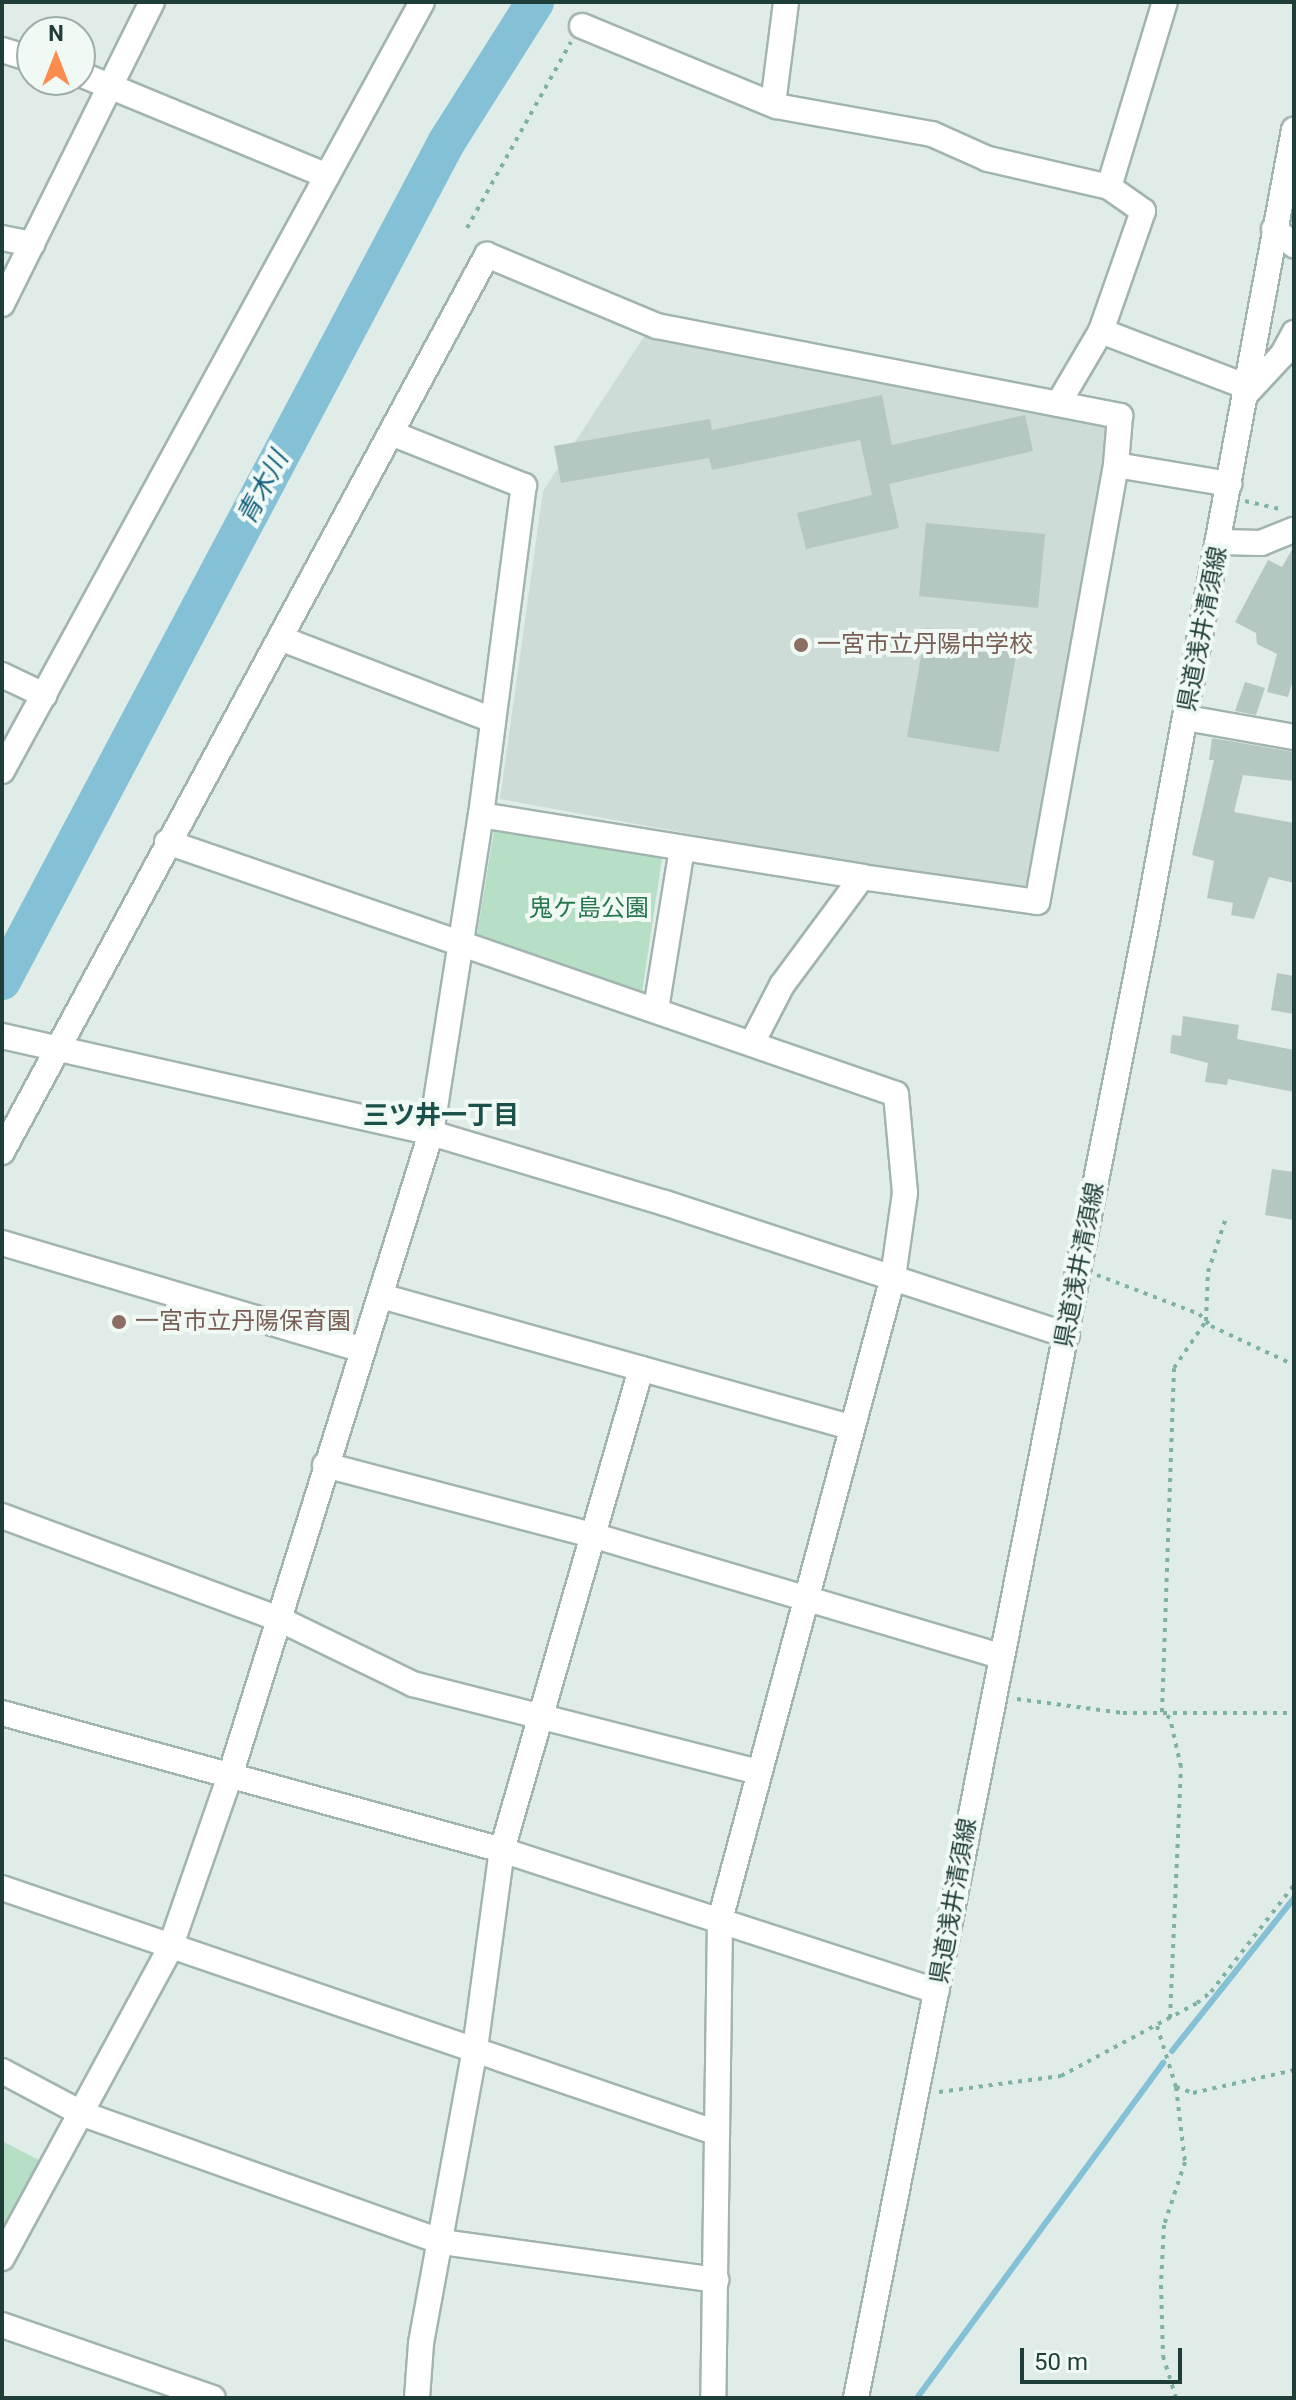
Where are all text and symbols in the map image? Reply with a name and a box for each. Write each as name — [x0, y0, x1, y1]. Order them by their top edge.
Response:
north arrow — [16, 16, 96, 96]
text: N — [48, 21, 64, 46]
water label: 青木川 — [231, 446, 295, 530]
street label: 県道浅井清須線 — [1173, 544, 1233, 714]
place label: 一宮市立丹陽中学校 — [817, 631, 1033, 659]
marker: 一宮市立丹陽中学校 — [792, 636, 810, 654]
park label: 鬼ケ島公園 — [529, 895, 649, 923]
district label: 三ツ井一丁目 — [363, 1100, 519, 1132]
street label: 県道浅井清須線 — [1050, 1180, 1110, 1350]
place label: 一宮市立丹陽保育園 — [135, 1308, 351, 1336]
marker: 一宮市立丹陽保育園 — [110, 1313, 128, 1331]
street label: 県道浅井清須線 — [925, 1816, 983, 1986]
scale bar — [1024, 2332, 1186, 2382]
text: 50 m — [1034, 2348, 1088, 2376]

